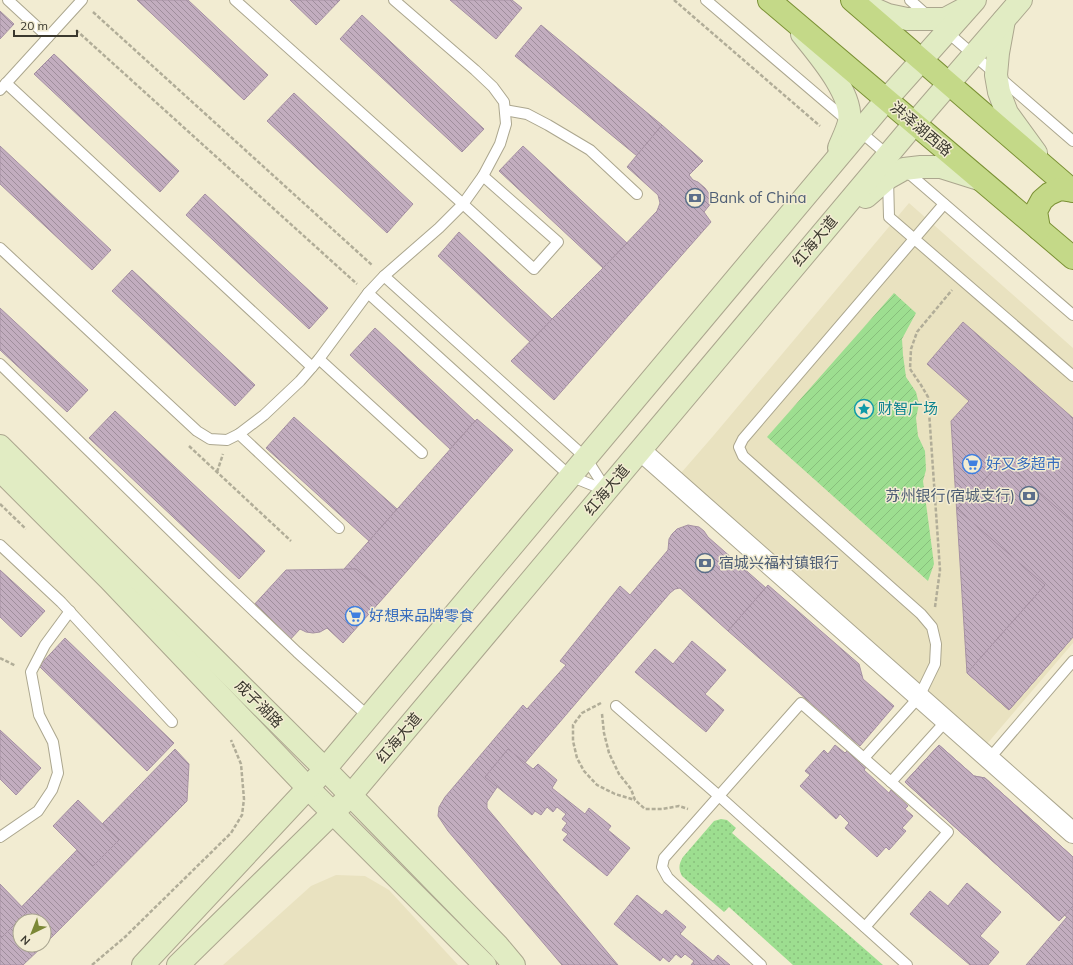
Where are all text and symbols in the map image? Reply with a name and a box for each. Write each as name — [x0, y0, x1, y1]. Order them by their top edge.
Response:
scale bar — [14, 12, 77, 38]
text: 20 m — [20, 18, 48, 33]
street label: 洪泽湖西路 — [886, 97, 956, 160]
bank icon: Bank of China — [684, 187, 706, 209]
place label: Bank of China — [709, 188, 807, 207]
street label: 红海大道 — [788, 212, 841, 270]
place icon: 财智广场 — [853, 398, 875, 420]
place label: 财智广场 — [878, 399, 938, 418]
supermarket icon: 好又多超市 — [961, 453, 983, 475]
place label: 好又多超市 — [986, 454, 1061, 473]
street label: 红海大道 — [580, 461, 633, 519]
bank icon: 苏州银行(宿城支行) — [1018, 485, 1040, 507]
place label: 苏州银行(宿城支行) — [885, 486, 1015, 505]
bank icon: 宿城兴福村镇银行 — [694, 552, 716, 574]
place label: 宿城兴福村镇银行 — [719, 553, 839, 572]
supermarket icon: 好想来品牌零食 — [344, 605, 366, 627]
place label: 好想来品牌零食 — [369, 606, 474, 625]
street label: 成子湖路 — [231, 676, 287, 732]
street label: 红海大道 — [372, 709, 425, 767]
north arrow — [12, 913, 52, 953]
text: N — [17, 932, 33, 948]

